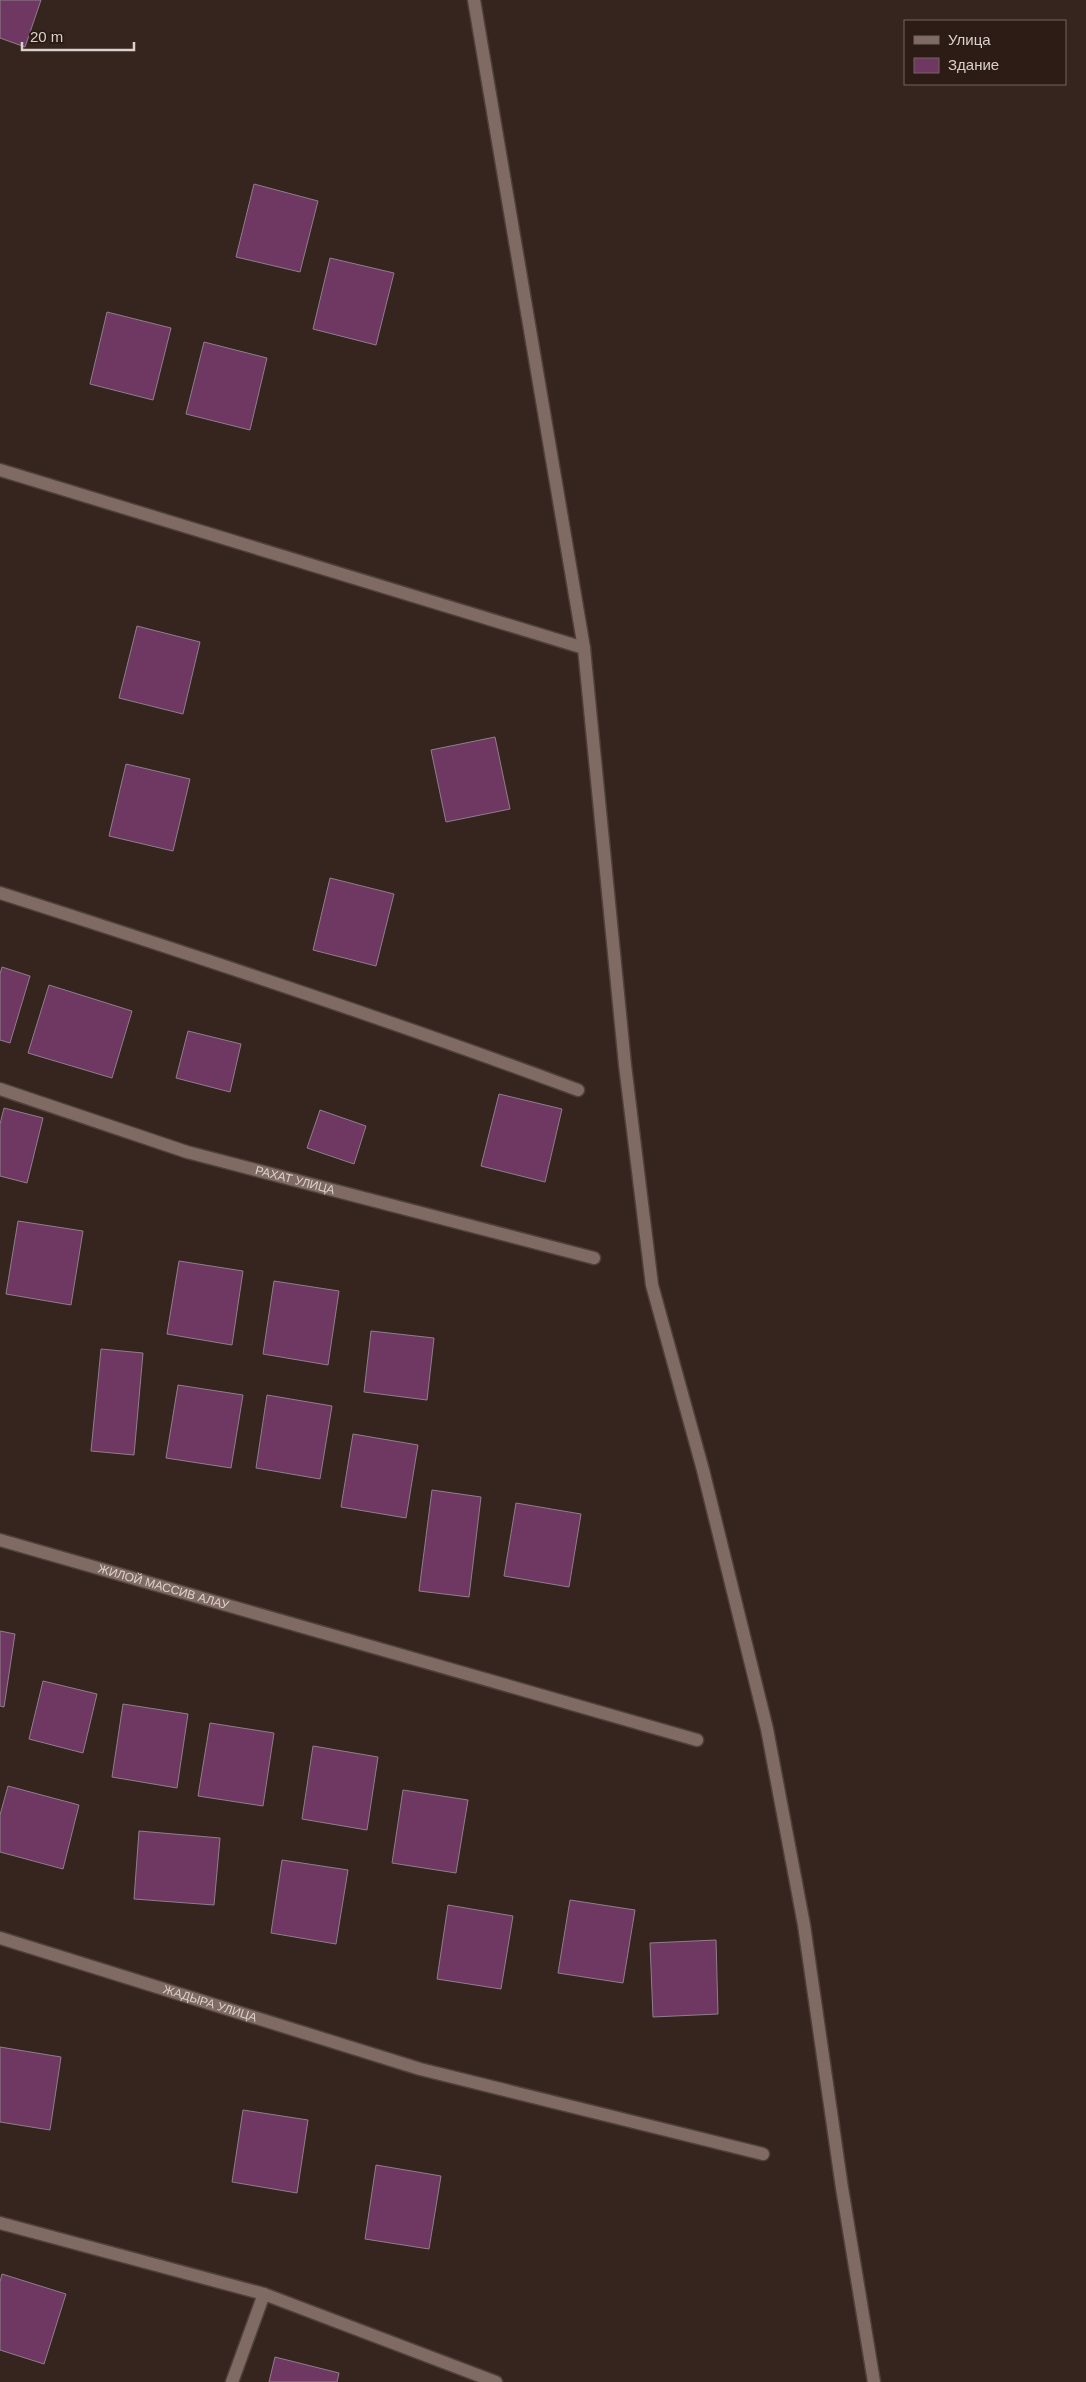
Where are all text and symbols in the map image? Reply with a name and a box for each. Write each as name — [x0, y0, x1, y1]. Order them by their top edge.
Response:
scale bar — [22, 20, 135, 52]
legend — [904, 20, 1066, 85]
text: 20 m — [30, 28, 63, 45]
text: Улица — [948, 31, 991, 48]
text: Здание — [948, 56, 999, 73]
street label: РАХАТ УЛИЦА — [254, 1163, 336, 1197]
street label: ЖИЛОЙ МАССИВ АЛАУ — [96, 1562, 231, 1612]
street label: ЖАДЫРА УЛИЦА — [161, 1982, 259, 2025]

